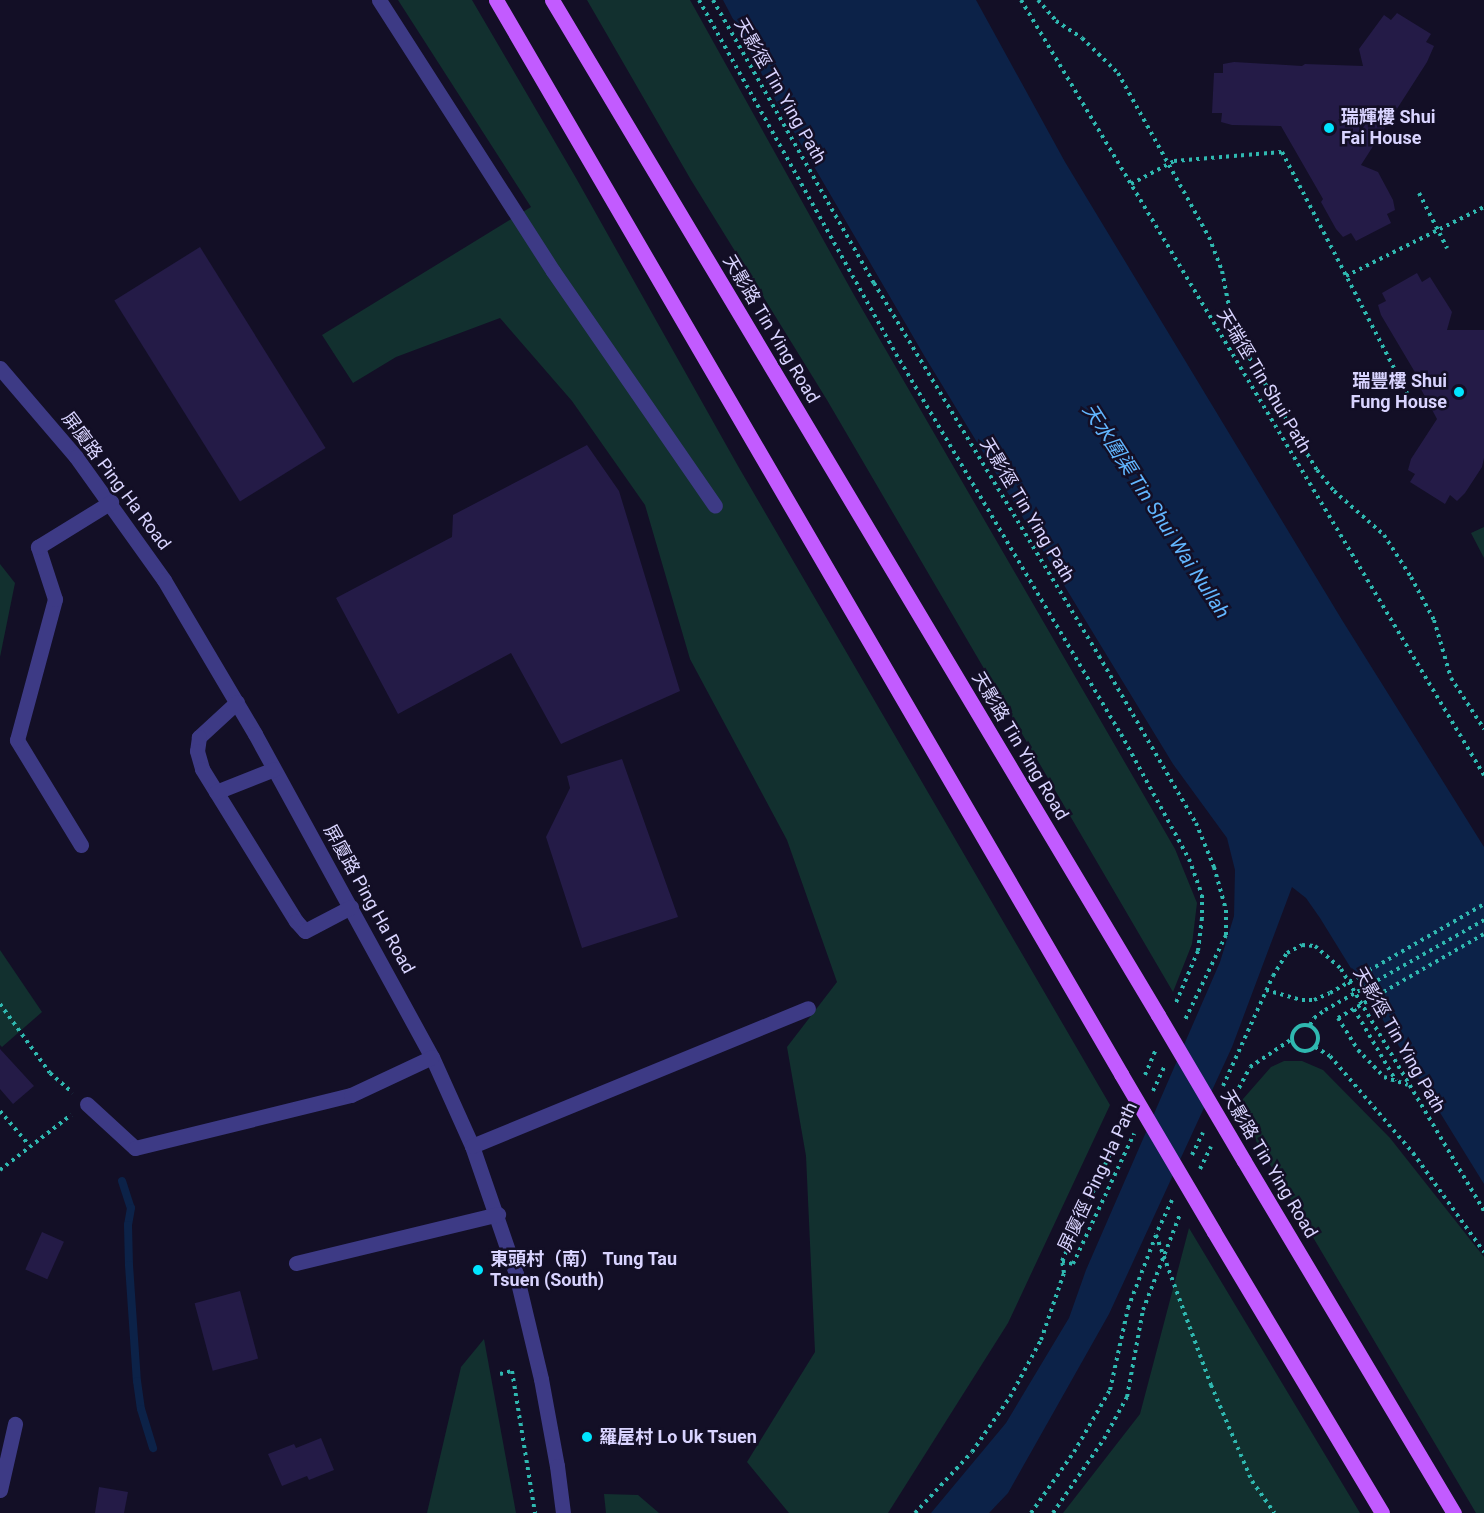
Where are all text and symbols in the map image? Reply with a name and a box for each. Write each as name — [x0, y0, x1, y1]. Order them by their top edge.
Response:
street label: 天影徑 Tin Ying Path — [730, 14, 830, 168]
place label: 瑞輝樓 Shui Fai House — [1341, 107, 1435, 150]
marker: 瑞輝樓 Shui Fai House — [1322, 121, 1336, 135]
street label: 天影路 Tin Ying Road — [718, 251, 824, 407]
street label: 天瑞徑 Tin Shui Path — [1212, 305, 1316, 457]
place label: 瑞豐樓 Shui Fung House — [1350, 371, 1447, 413]
marker: 瑞豐樓 Shui Fung House — [1452, 385, 1466, 399]
water label: 天水圍渠 Tin Shui Wai Nullah — [1077, 399, 1235, 623]
street label: 屏廈路 Ping Ha Road — [57, 408, 175, 554]
street label: 天影徑 Tin Ying Path — [975, 434, 1079, 586]
street label: 天影路 Tin Ying Road — [967, 668, 1073, 824]
street label: 屏廈路 Ping Ha Road — [319, 821, 419, 977]
street label: 天影徑 Tin Ying Path — [1349, 963, 1449, 1117]
street label: 天影路 Tin Ying Road — [1216, 1086, 1322, 1242]
street label: 屏廈徑 Ping Ha Path — [1054, 1099, 1142, 1255]
place label: 東頭村（南） Tung Tau Tsuen (South) — [490, 1249, 677, 1292]
marker: 東頭村（南） Tung Tau Tsuen (South) — [471, 1263, 485, 1277]
place label: 羅屋村 Lo Uk Tsuen — [599, 1426, 757, 1448]
marker: 羅屋村 Lo Uk Tsuen — [580, 1430, 594, 1444]

